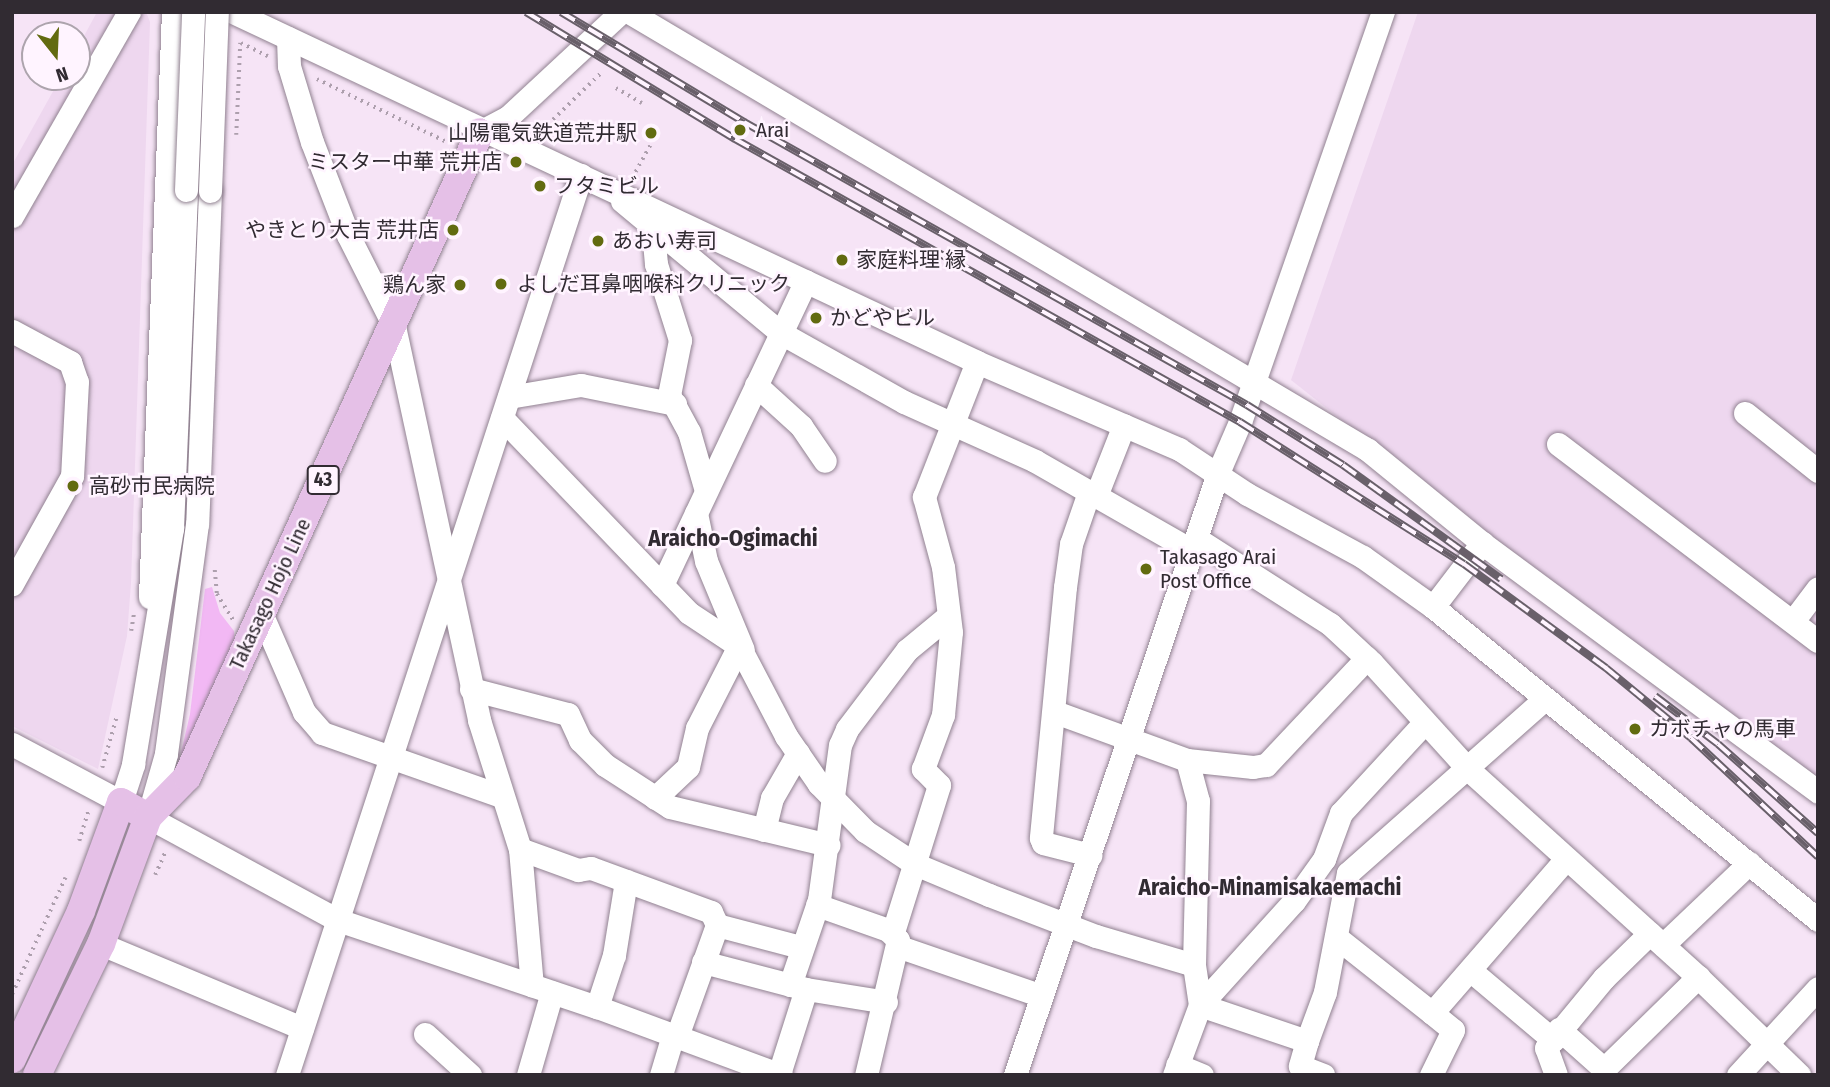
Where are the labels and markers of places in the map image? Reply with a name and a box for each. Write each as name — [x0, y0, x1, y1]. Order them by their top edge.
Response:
place label: Arai — [756, 117, 789, 143]
place label: 山陽電気鉄道荒井駅 — [448, 120, 637, 146]
marker: Arai — [730, 120, 750, 140]
marker: 山陽電気鉄道荒井駅 — [643, 125, 659, 141]
place label: ミスター中華 荒井店 — [308, 149, 502, 175]
marker: ミスター中華 荒井店 — [508, 154, 524, 170]
place label: フタミビル — [554, 173, 659, 199]
marker: フタミビル — [532, 178, 548, 194]
place label: やきとり大吉 荒井店 — [245, 217, 439, 243]
marker: やきとり大吉 荒井店 — [445, 222, 461, 238]
place label: あおい寿司 — [612, 228, 717, 254]
marker: あおい寿司 — [590, 233, 606, 249]
place label: 家庭料理 縁 — [856, 247, 966, 273]
marker: 家庭料理 縁 — [834, 252, 850, 268]
place label: よしだ耳鼻咽喉科クリニック — [517, 271, 790, 297]
place label: 鶏ん家 — [383, 272, 446, 298]
marker: よしだ耳鼻咽喉科クリニック — [491, 274, 511, 294]
marker: 鶏ん家 — [452, 277, 468, 293]
place label: かどやビル — [830, 305, 935, 331]
marker: かどやビル — [808, 310, 824, 326]
place label: 高砂市民病院 — [89, 473, 215, 499]
marker: 高砂市民病院 — [63, 476, 83, 496]
place label: Takasago Arai Post Office — [1160, 544, 1276, 594]
marker: Takasago Arai Post Office — [1138, 561, 1154, 577]
place label: カボチャの馬車 — [1649, 716, 1796, 742]
marker: カボチャの馬車 — [1627, 721, 1643, 737]

